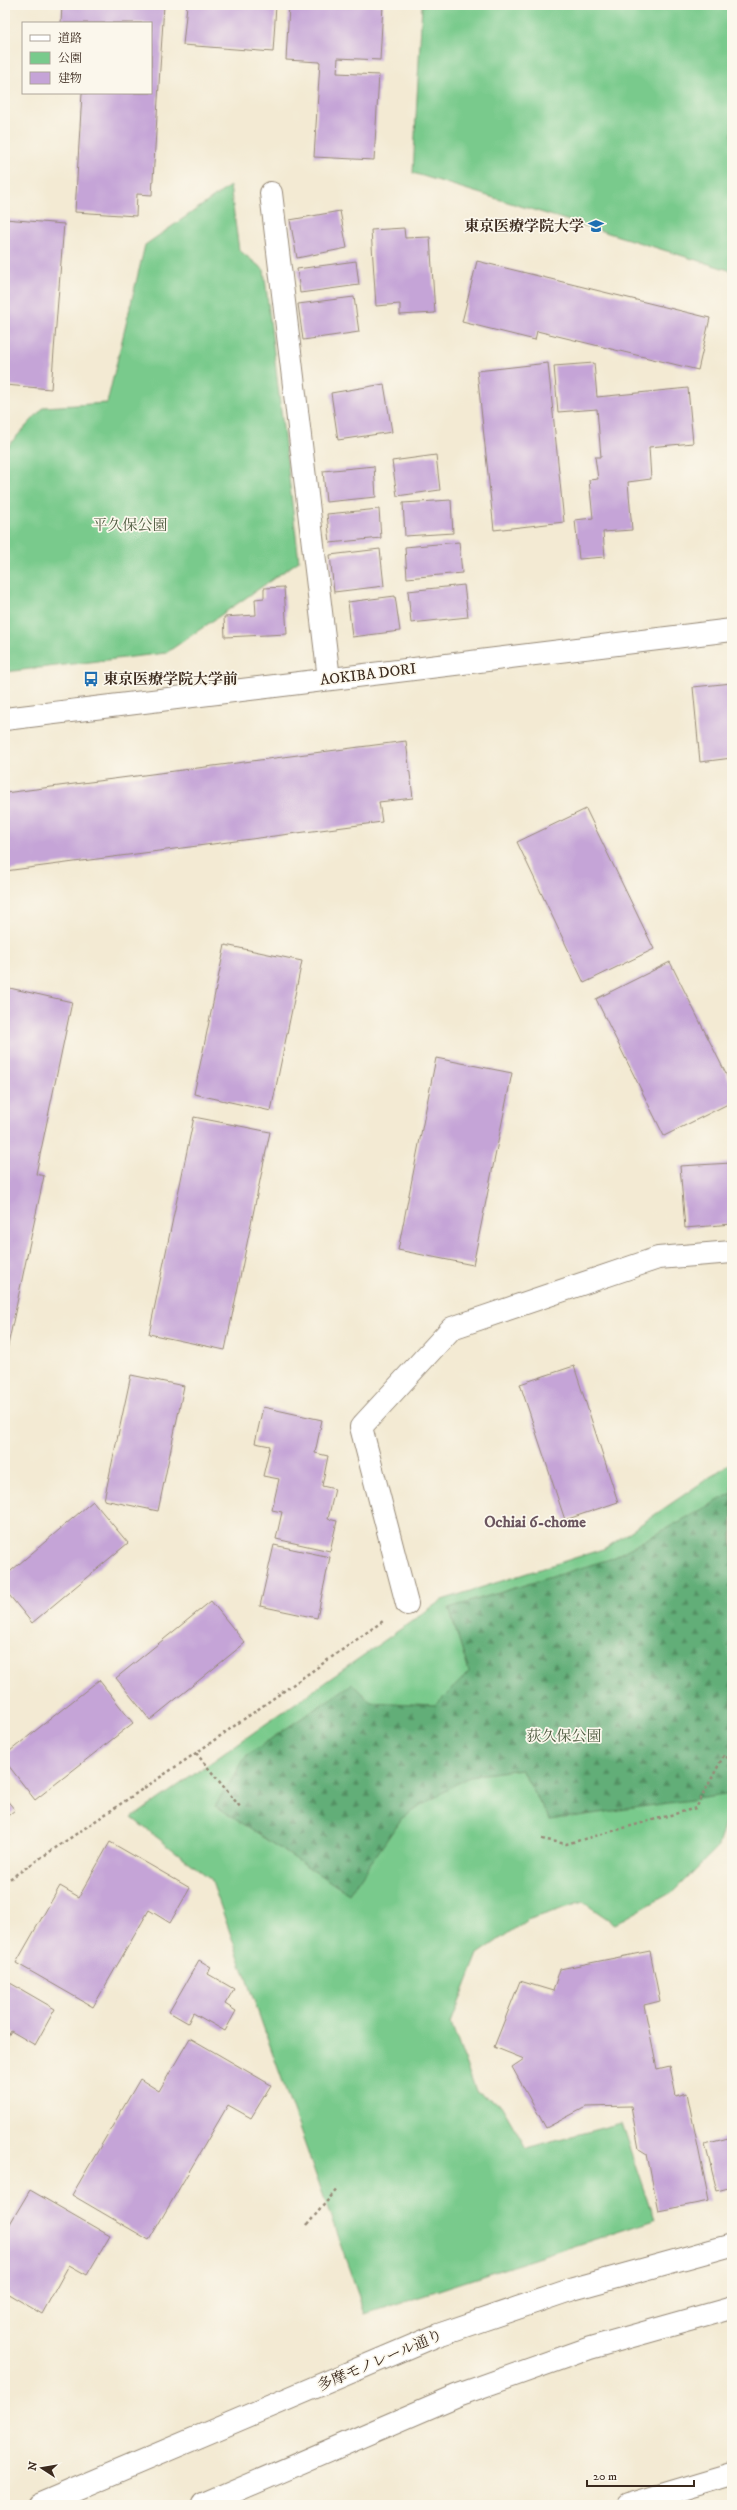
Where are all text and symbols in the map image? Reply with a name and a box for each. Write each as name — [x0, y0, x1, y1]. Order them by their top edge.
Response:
legend — [22, 22, 152, 94]
text: 道路 — [58, 31, 82, 46]
text: 公園 — [58, 51, 82, 66]
text: 建物 — [58, 71, 82, 86]
place label: 東京医療学院大学 — [464, 217, 584, 236]
school or university icon: 東京医療学院大学 — [587, 217, 605, 235]
park label: 平久保公園 — [92, 516, 168, 535]
street label: AOKIBA DORI — [319, 659, 417, 690]
bus stop icon: 東京医療学院大学前 — [82, 670, 100, 688]
place label: 東京医療学院大学前 — [103, 670, 238, 689]
district label: Ochiai 6-chome — [484, 1512, 586, 1532]
park label: 荻久保公園 — [526, 1727, 602, 1746]
street label: 多摩モノレール通り — [315, 2326, 446, 2395]
north arrow — [22, 2448, 62, 2488]
text: N — [25, 2460, 41, 2472]
scale bar — [587, 2462, 694, 2488]
text: 20 m — [593, 2469, 617, 2484]

